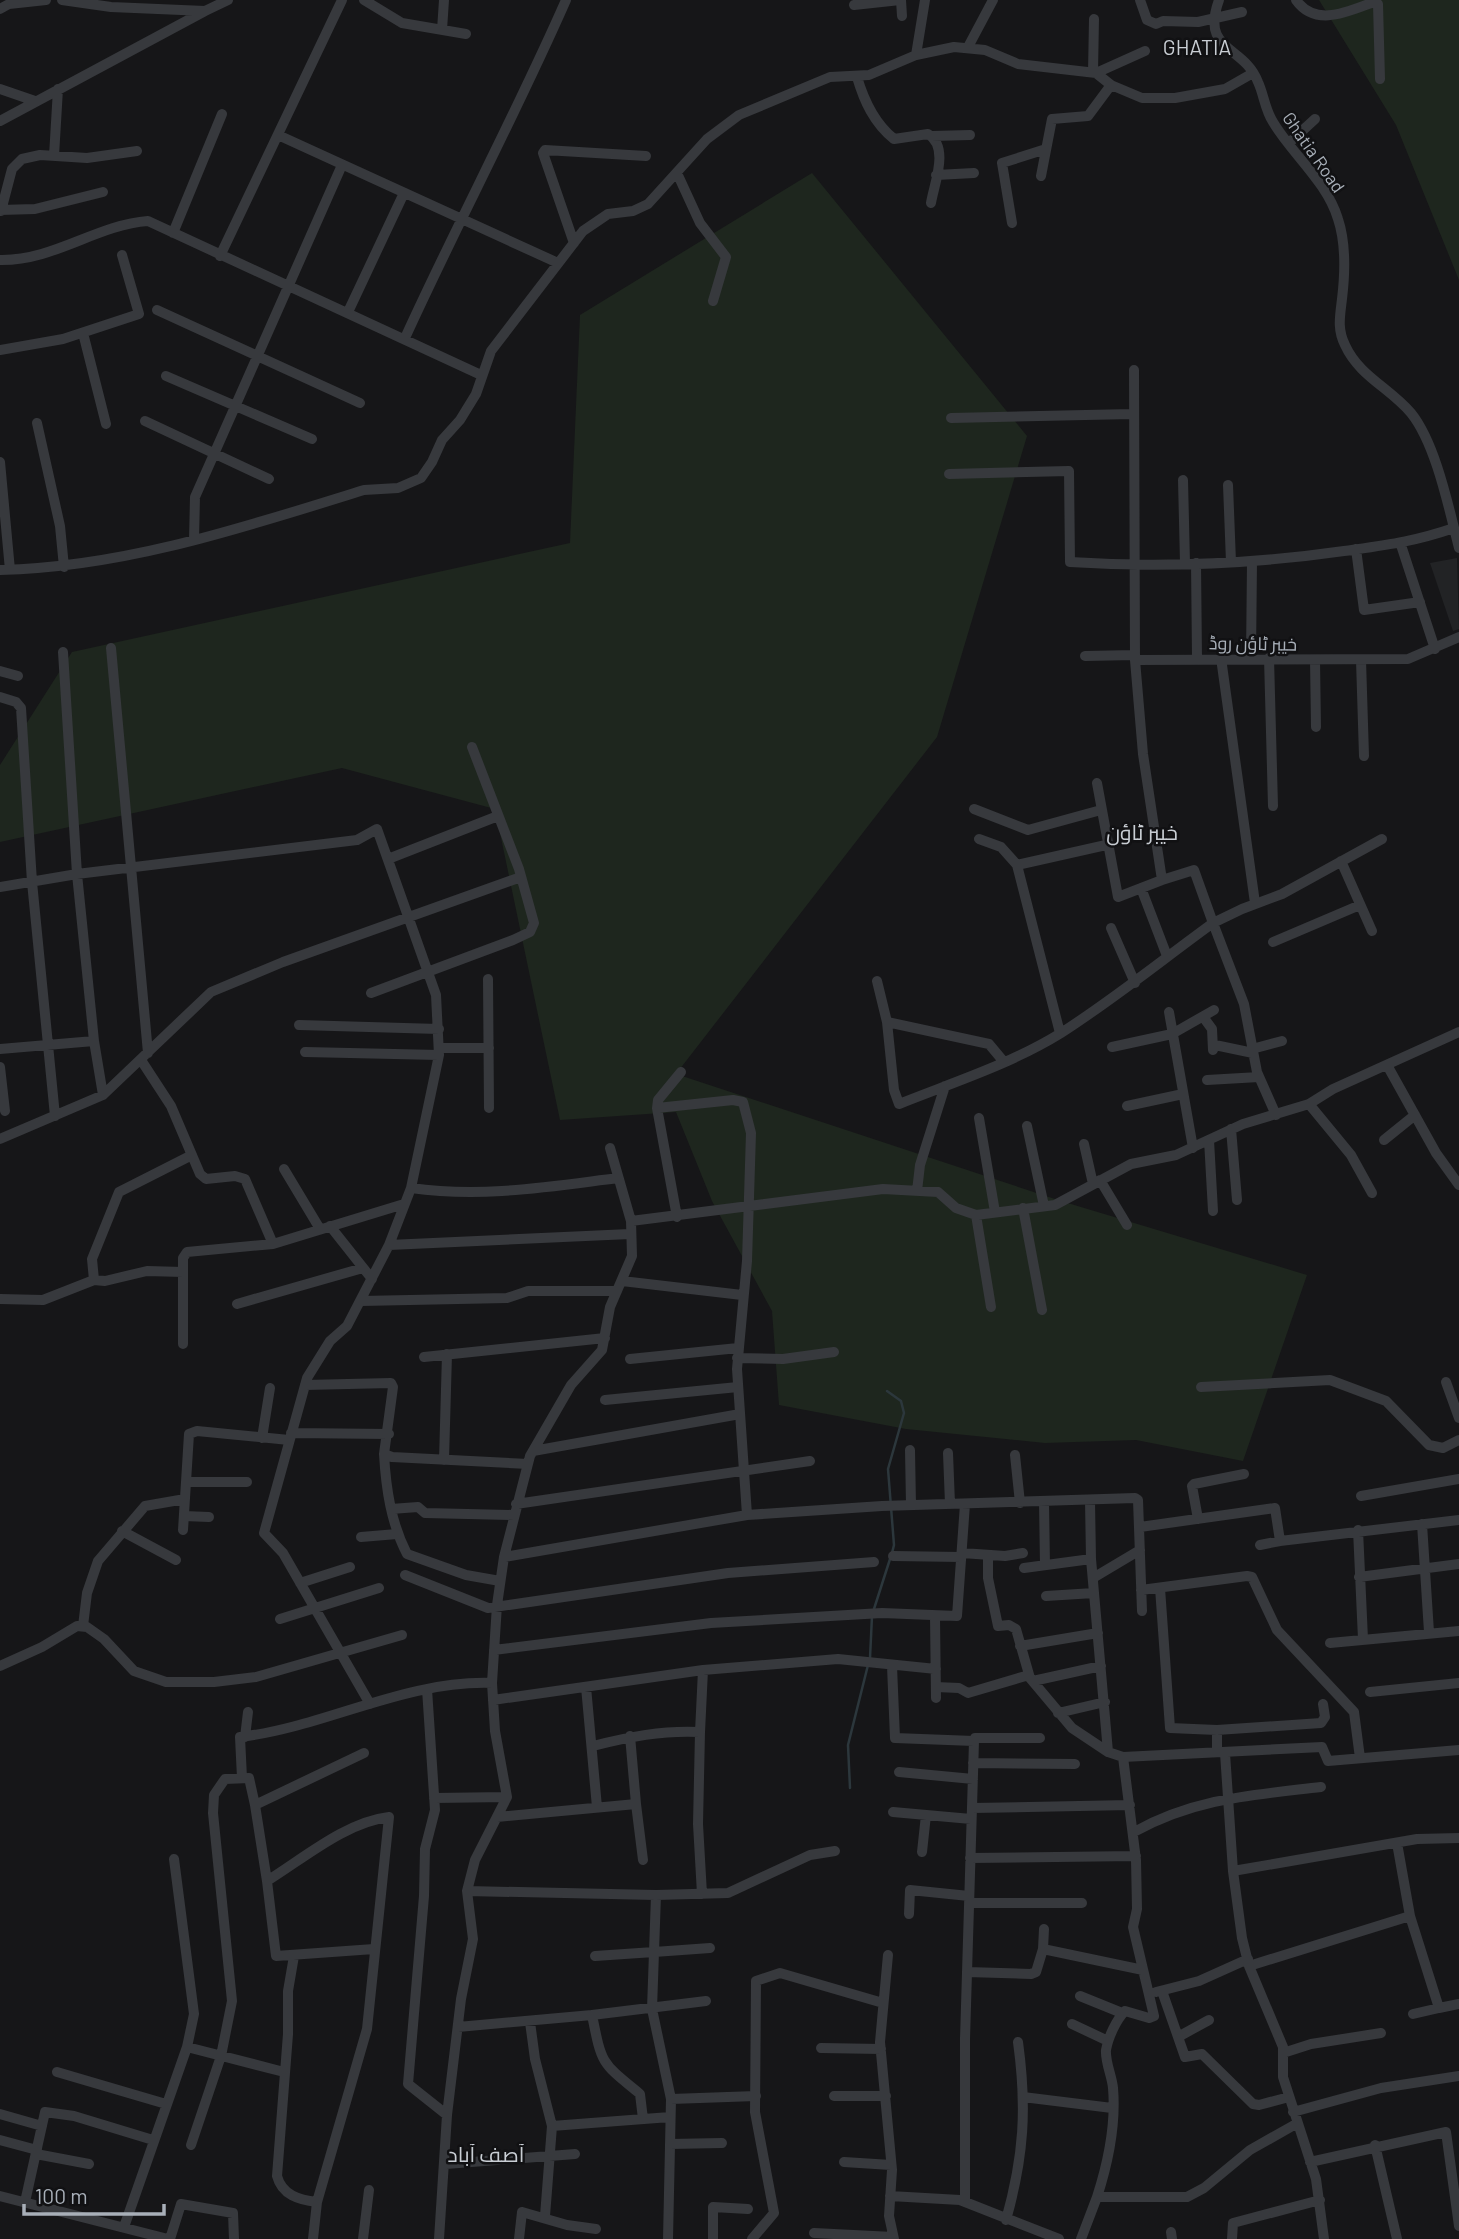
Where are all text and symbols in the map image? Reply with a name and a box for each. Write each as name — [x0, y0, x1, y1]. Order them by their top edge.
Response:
district label: GHATIA — [1163, 34, 1231, 59]
street label: Ghatia Road — [1278, 107, 1350, 197]
street label: خیبر ٹاؤن روڈ — [1209, 631, 1297, 656]
district label: خیبر ٹاؤن — [1106, 819, 1178, 846]
district label: آصف آباد — [448, 2141, 525, 2166]
scale bar — [24, 2172, 164, 2216]
text: 100 m — [35, 2183, 88, 2208]

